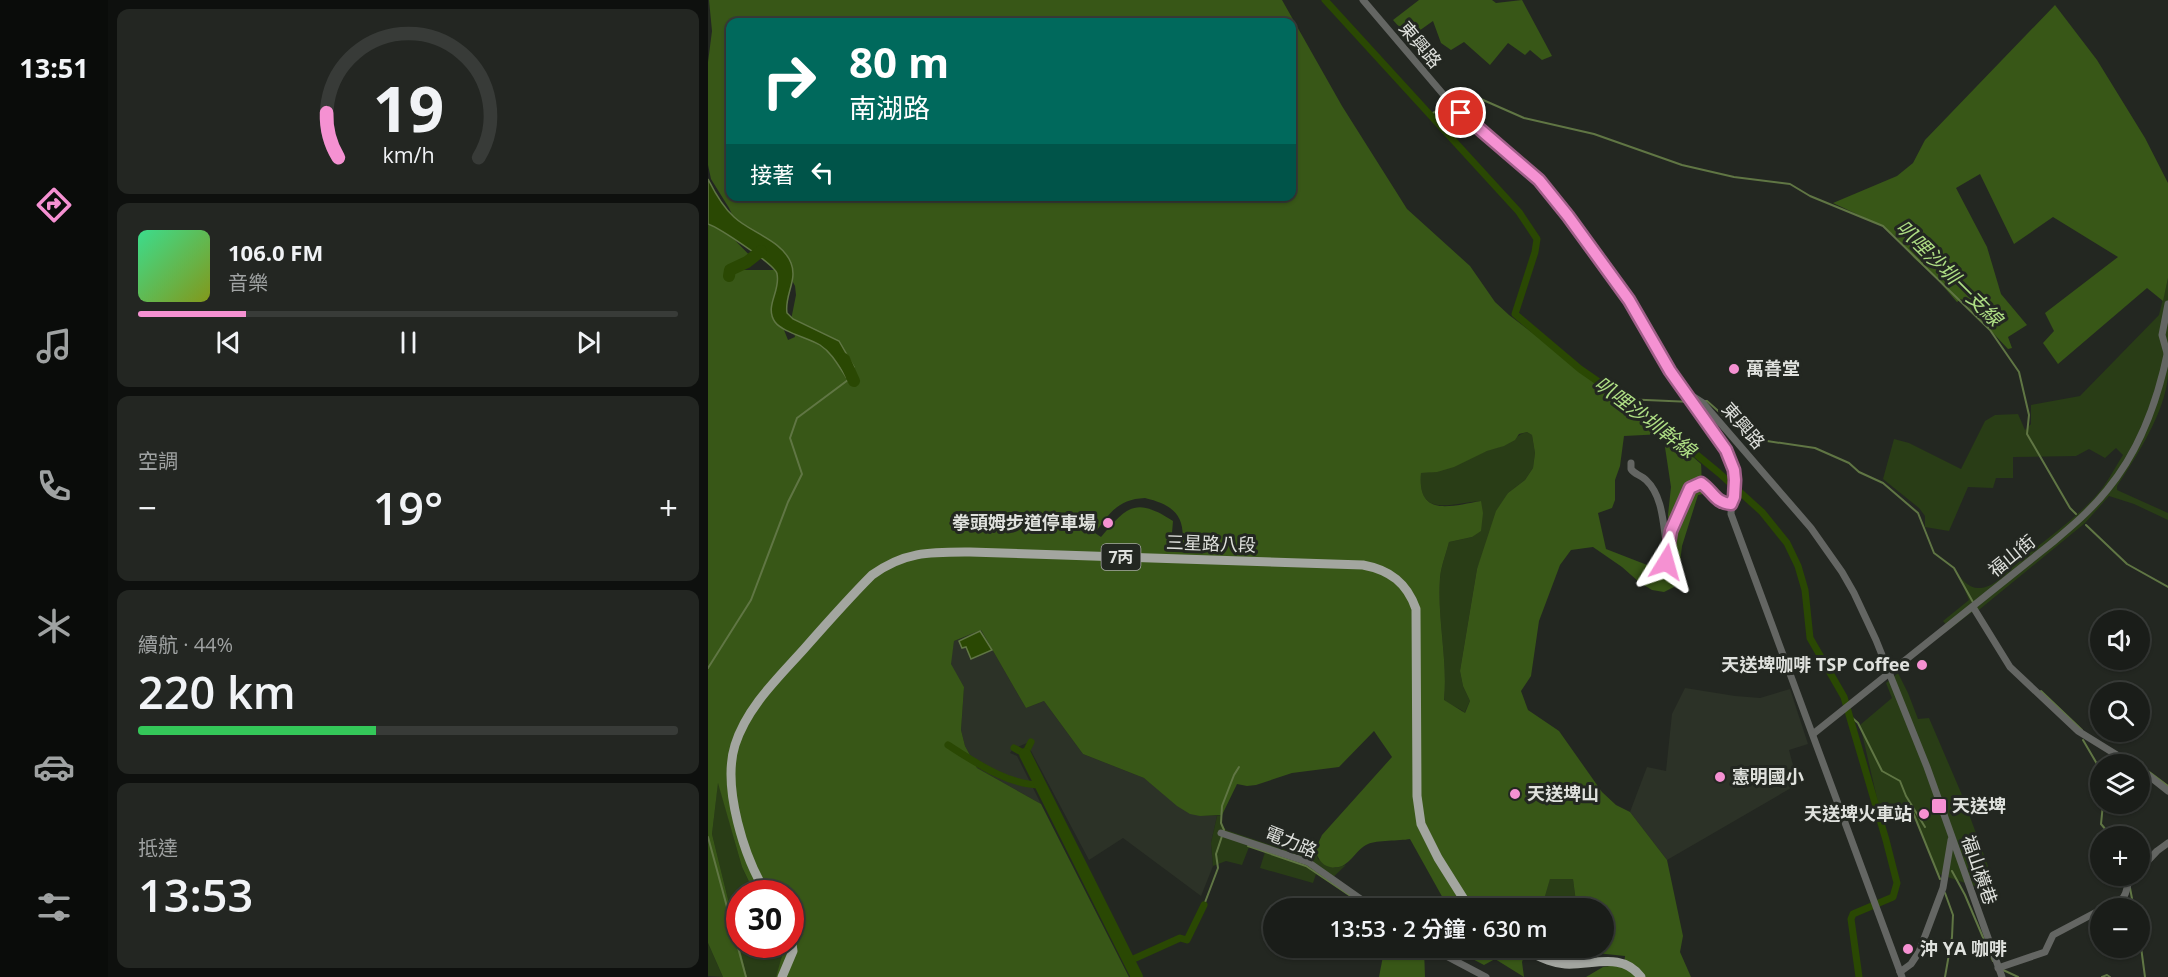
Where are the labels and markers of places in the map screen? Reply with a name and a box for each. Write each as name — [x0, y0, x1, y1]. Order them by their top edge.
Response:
pin — [1435, 87, 1486, 138]
place label: 萬善堂 — [1746, 356, 1800, 380]
marker: 萬善堂 — [1727, 362, 1741, 376]
place label: 拳頭姆步道停車場 — [952, 510, 1096, 534]
marker: 拳頭姆步道停車場 — [1101, 516, 1115, 530]
place label: 天送埤咖啡 TSP Coffee — [1721, 652, 1910, 676]
marker: 天送埤咖啡 TSP Coffee — [1915, 658, 1929, 672]
place label: 憲明國小 — [1732, 764, 1804, 788]
marker: 憲明國小 — [1713, 770, 1727, 784]
place label: 天送埤山 — [1527, 781, 1599, 805]
marker: 天送埤山 — [1508, 787, 1522, 801]
place label: 天送埤 — [1952, 793, 2006, 817]
marker: 天送埤 — [1930, 797, 1948, 815]
place label: 天送埤火車站 — [1804, 801, 1912, 825]
marker: 天送埤火車站 — [1917, 807, 1931, 821]
place label: 沖 YA 咖啡 — [1920, 936, 2007, 960]
marker: 沖 YA 咖啡 — [1901, 942, 1915, 956]

